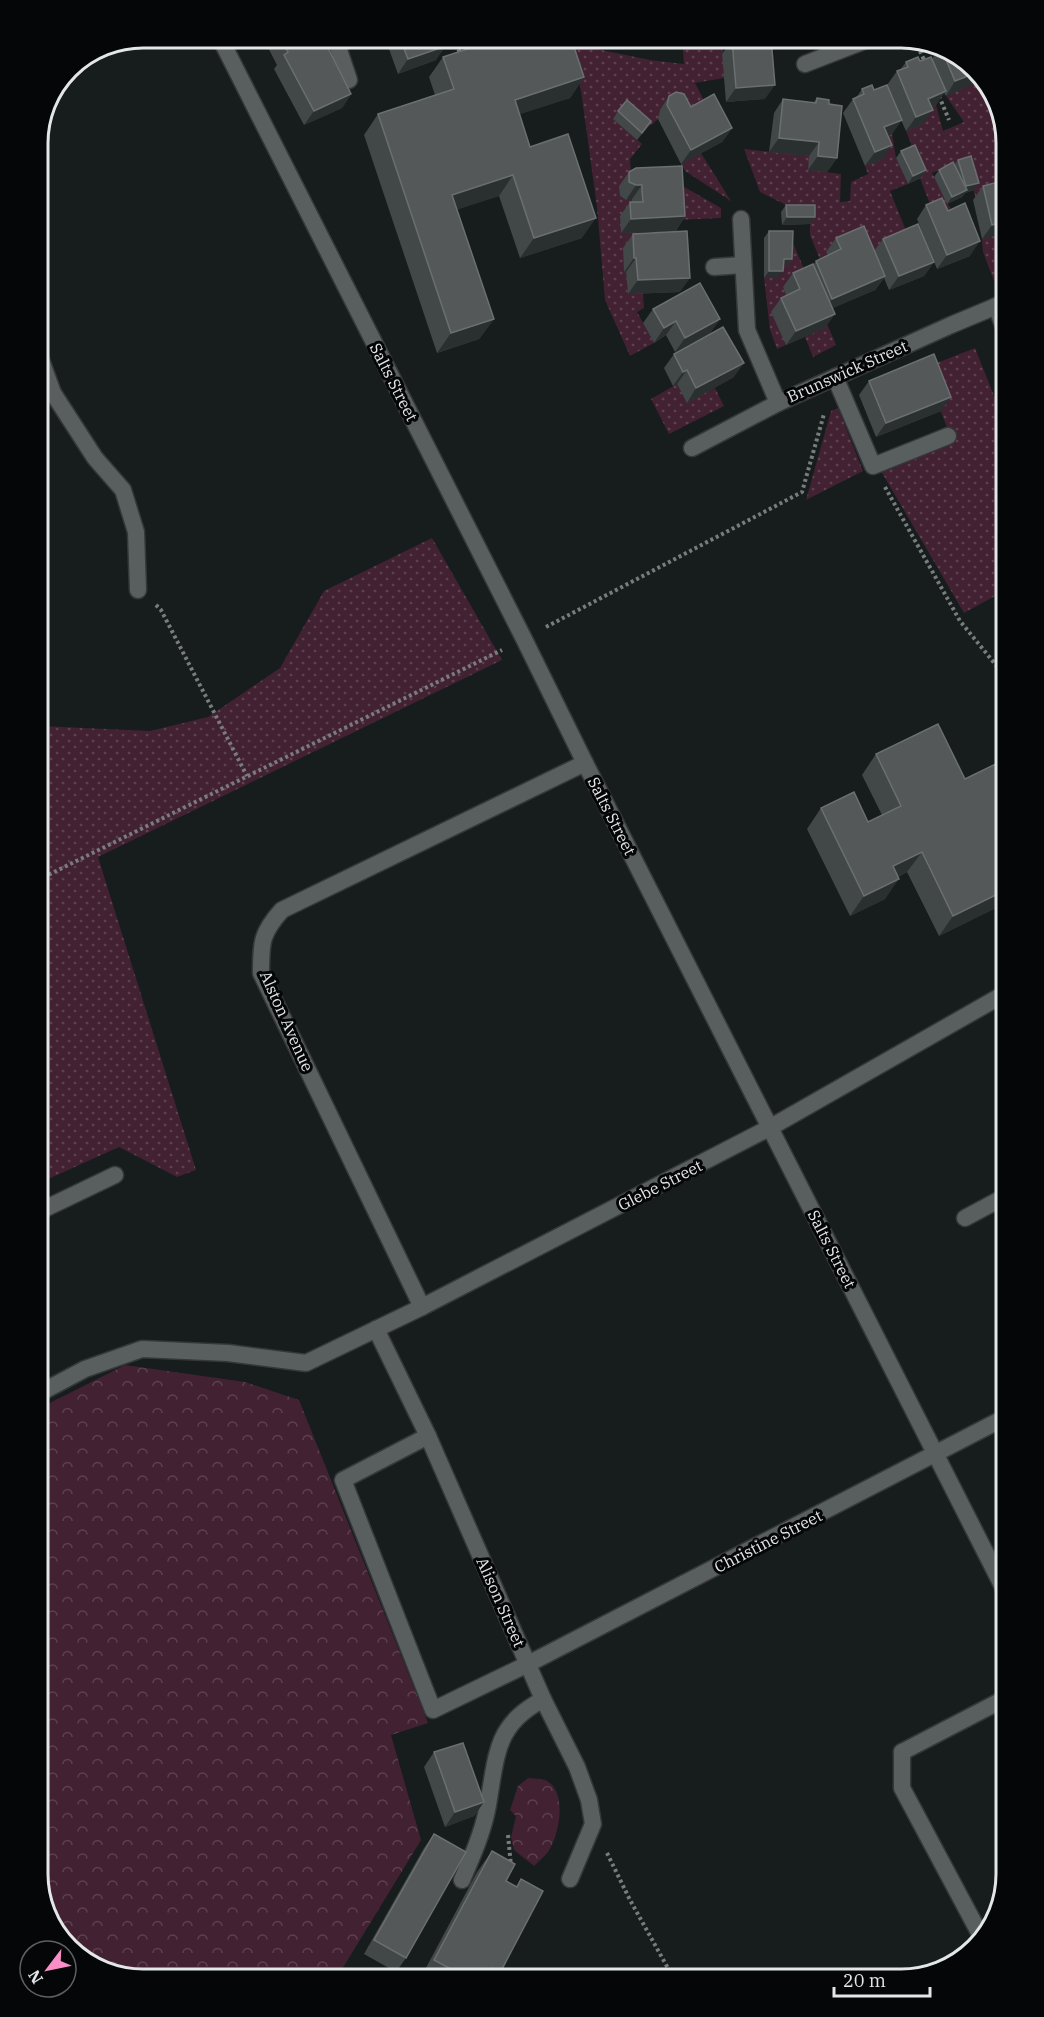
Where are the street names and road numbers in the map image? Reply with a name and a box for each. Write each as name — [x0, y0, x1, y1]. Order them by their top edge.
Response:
street label: Brunswick Street — [784, 335, 911, 407]
street label: Salts Street — [366, 340, 422, 425]
street label: Salts Street — [584, 774, 640, 859]
street label: Alston Avenue — [256, 968, 318, 1074]
street label: Glebe Street — [615, 1155, 706, 1215]
street label: Salts Street — [804, 1207, 860, 1292]
street label: Christine Street — [711, 1505, 826, 1577]
street label: Alison Street — [472, 1554, 530, 1650]

